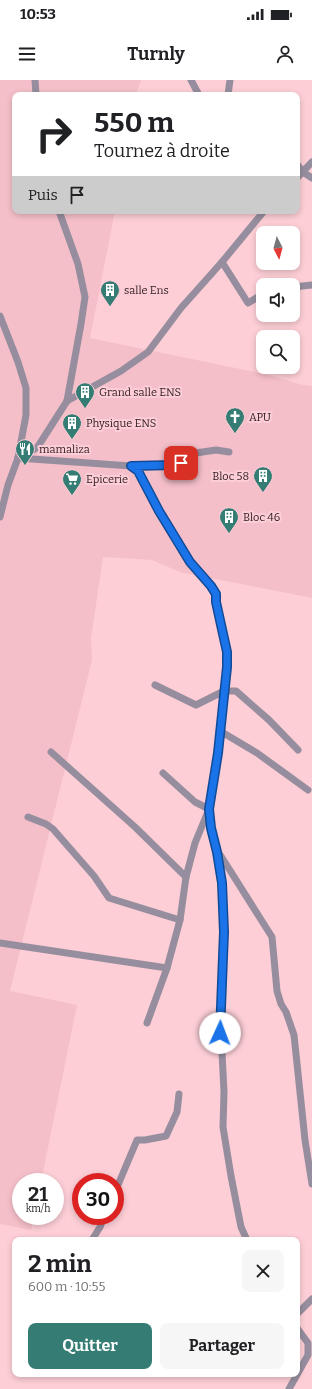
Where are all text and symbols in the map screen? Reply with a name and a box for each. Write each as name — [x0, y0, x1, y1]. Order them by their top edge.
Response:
text: 10:53 — [20, 5, 56, 23]
icon: menu — [16, 43, 38, 65]
text: Turnly — [127, 43, 185, 65]
icon: person — [274, 43, 296, 65]
text: 550 m — [94, 106, 174, 139]
icon: right — [28, 108, 80, 160]
text: Tournez à droite — [94, 140, 230, 162]
icon: arrive — [66, 184, 88, 206]
text: Puis — [28, 186, 58, 204]
north arrow — [256, 226, 300, 270]
map controls — [256, 226, 300, 374]
button: sound — [256, 278, 300, 322]
building icon: salle Ens — [99, 279, 121, 307]
place label: salle Ens — [124, 284, 169, 297]
button: search — [256, 330, 300, 374]
building icon: Grand salle ENS — [74, 381, 96, 409]
place label: Grand salle ENS — [99, 386, 181, 399]
church icon: APU — [224, 406, 246, 434]
place label: APU — [249, 411, 271, 424]
building icon: Physique ENS — [61, 412, 83, 440]
place label: Physique ENS — [86, 417, 156, 430]
restaurant icon: mamaliza — [14, 438, 36, 466]
place label: mamaliza — [39, 443, 90, 456]
pin — [164, 446, 198, 480]
icon: arrive — [170, 452, 192, 474]
building icon: Bloc 58 — [252, 465, 274, 493]
supermarket icon: Epicerie — [61, 468, 83, 496]
place label: Bloc 58 — [212, 470, 249, 483]
place label: Epicerie — [86, 473, 128, 486]
building icon: Bloc 46 — [218, 506, 240, 534]
place label: Bloc 46 — [243, 511, 280, 524]
position arrow — [199, 1012, 241, 1054]
speed limit sign: 30 — [72, 1173, 124, 1225]
text: 21 — [28, 1182, 48, 1206]
text: km/h — [26, 1203, 50, 1215]
text: 2 min — [28, 1250, 92, 1278]
button: close — [242, 1250, 284, 1292]
text: 600 m · 10:55 — [28, 1279, 105, 1294]
button: Quitter — [28, 1323, 152, 1369]
button: Partager — [160, 1323, 284, 1369]

